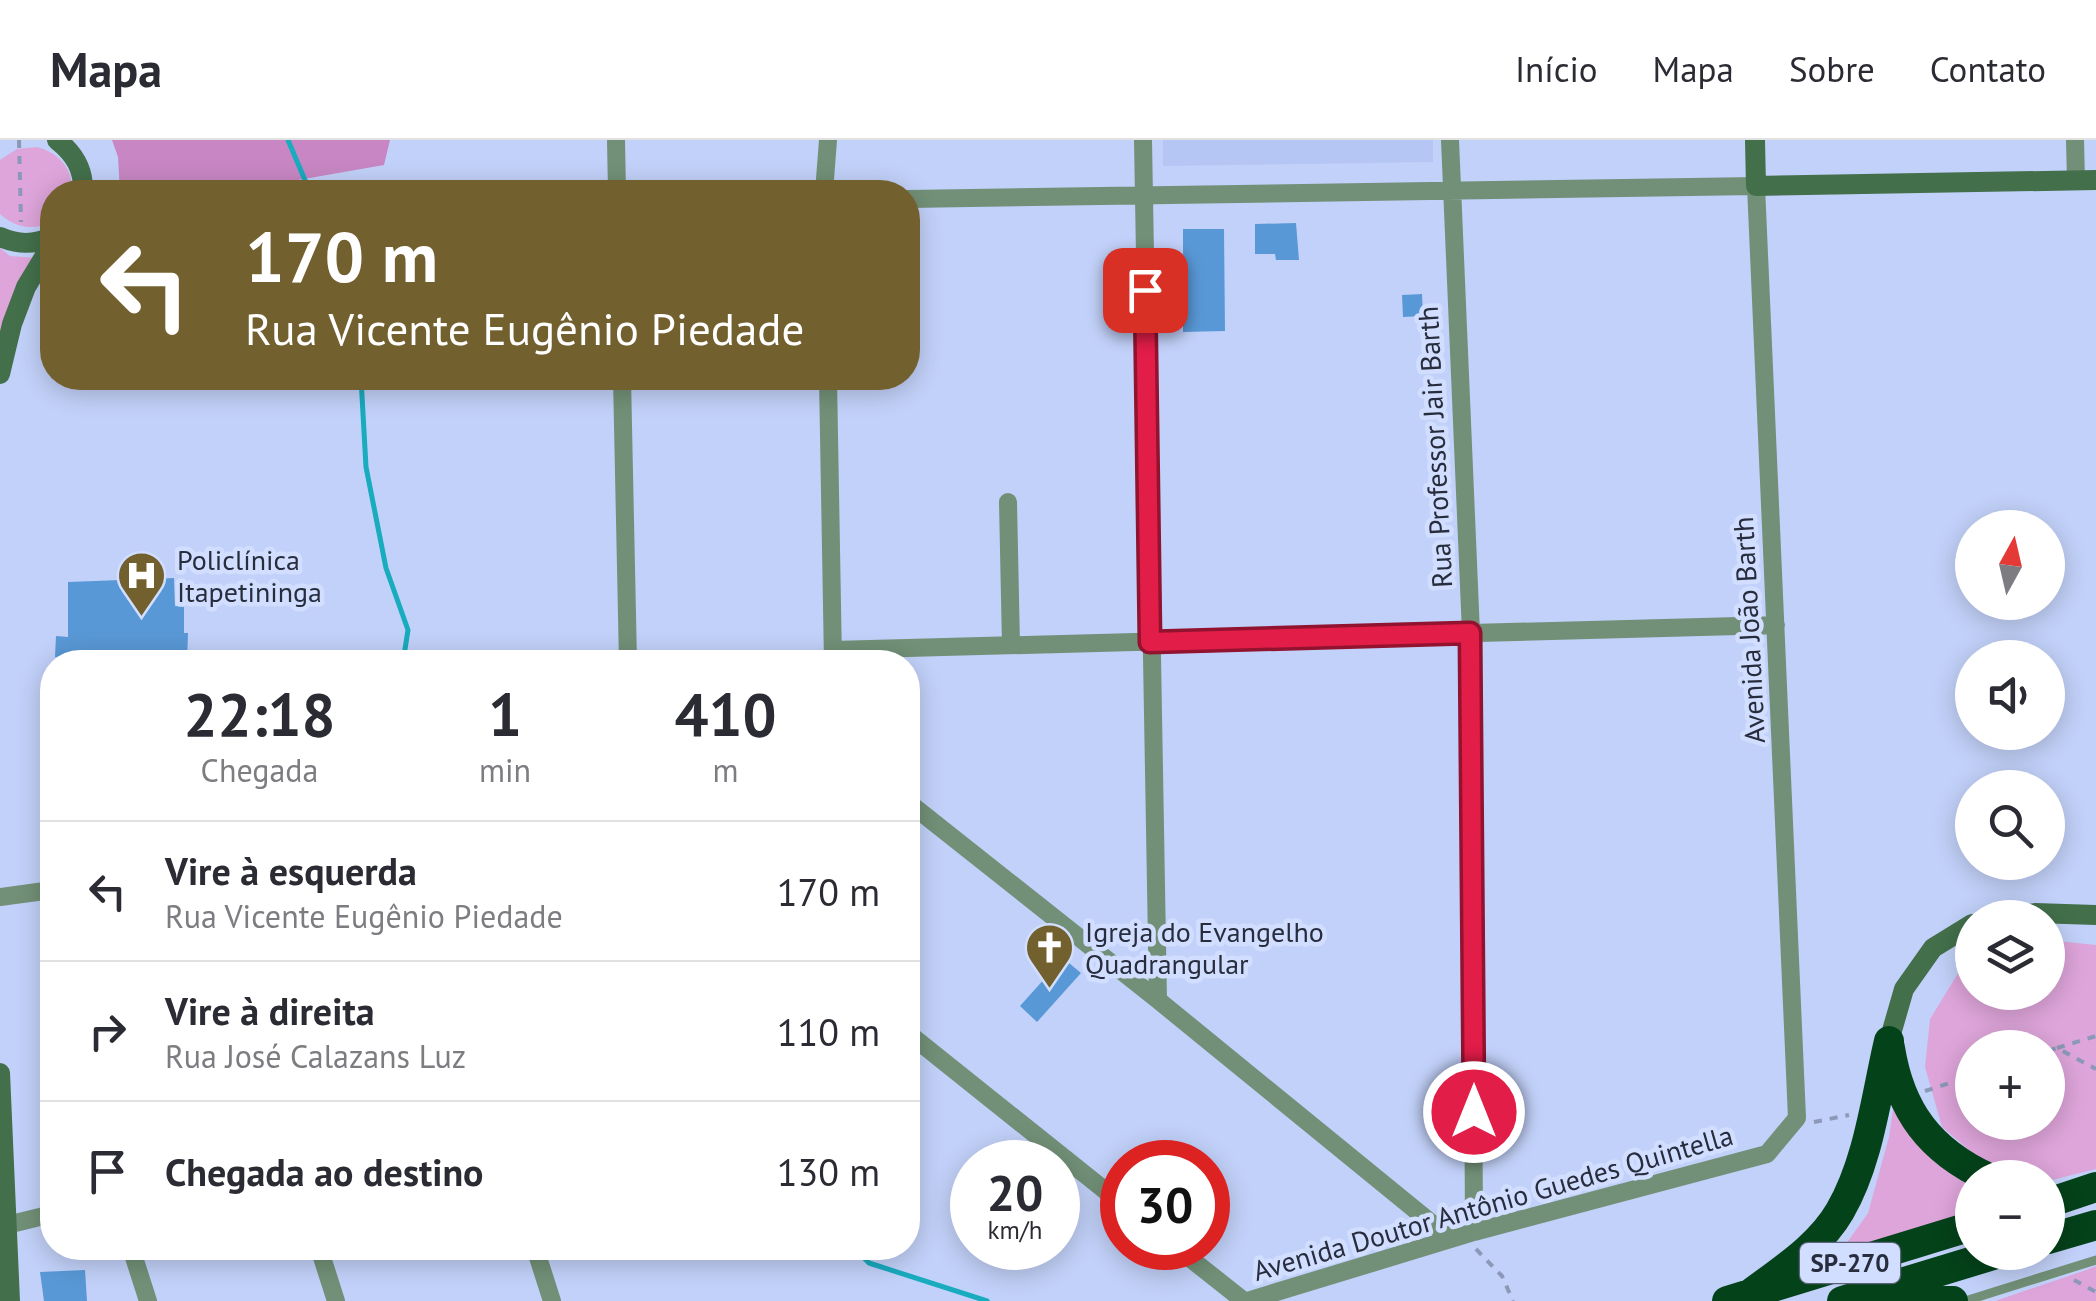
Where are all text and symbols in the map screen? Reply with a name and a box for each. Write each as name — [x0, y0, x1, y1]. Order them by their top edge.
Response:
text: Mapa — [50, 38, 162, 100]
text: Início — [1515, 46, 1598, 92]
text: Mapa — [1653, 46, 1734, 92]
text: Sobre — [1789, 46, 1875, 92]
text: Contato — [1930, 46, 2046, 92]
text: 170 m — [245, 211, 438, 301]
icon: left — [80, 220, 210, 350]
pin — [1103, 248, 1188, 333]
icon: arrive — [1118, 263, 1173, 318]
text: Rua Vicente Eugênio Piedade — [245, 299, 804, 357]
street label: Rua Professor Jair Barth — [1409, 305, 1460, 589]
north arrow — [1955, 510, 2065, 620]
map controls — [1955, 510, 2065, 1270]
street label: Avenida João Barth — [1724, 516, 1773, 744]
place label: Policlínica Itapetininga — [177, 541, 322, 610]
hospital icon: Policlínica Itapetininga — [116, 550, 168, 618]
button: sound — [1955, 640, 2065, 750]
text: 22:18 — [183, 675, 336, 753]
text: 1 — [488, 675, 522, 753]
text: 410 — [675, 675, 777, 753]
text: Chegada — [201, 749, 318, 791]
text: min — [479, 749, 531, 791]
text: m — [713, 749, 739, 791]
button: search — [1955, 770, 2065, 880]
text: Vire à esquerda — [165, 846, 417, 895]
icon: left — [80, 864, 135, 919]
text: 170 m — [777, 867, 880, 916]
text: Rua Vicente Eugênio Piedade — [165, 895, 563, 937]
button: layers — [1955, 900, 2065, 1010]
place label: Igreja do Evangelho Quadrangular — [1085, 913, 1324, 982]
church icon: Igreja do Evangelho Quadrangular — [1024, 922, 1076, 990]
text: Vire à direita — [165, 986, 375, 1035]
icon: right — [80, 1004, 135, 1059]
text: 110 m — [777, 1007, 880, 1056]
button: + — [1955, 1030, 2065, 1140]
text: Rua José Calazans Luz — [165, 1035, 466, 1077]
position arrow — [1422, 1060, 1526, 1164]
street label: Avenida Doutor Antônio Guedes Quintella — [1249, 1116, 1737, 1289]
speed limit sign: 30 — [1100, 1140, 1230, 1270]
icon: arrive — [80, 1144, 135, 1199]
text: Chegada ao destino — [165, 1147, 484, 1196]
text: 130 m — [777, 1147, 880, 1196]
text: 20 — [987, 1160, 1043, 1225]
button: − — [1955, 1160, 2065, 1270]
text: km/h — [988, 1214, 1042, 1246]
road number: SP-270 — [1800, 1243, 1900, 1283]

